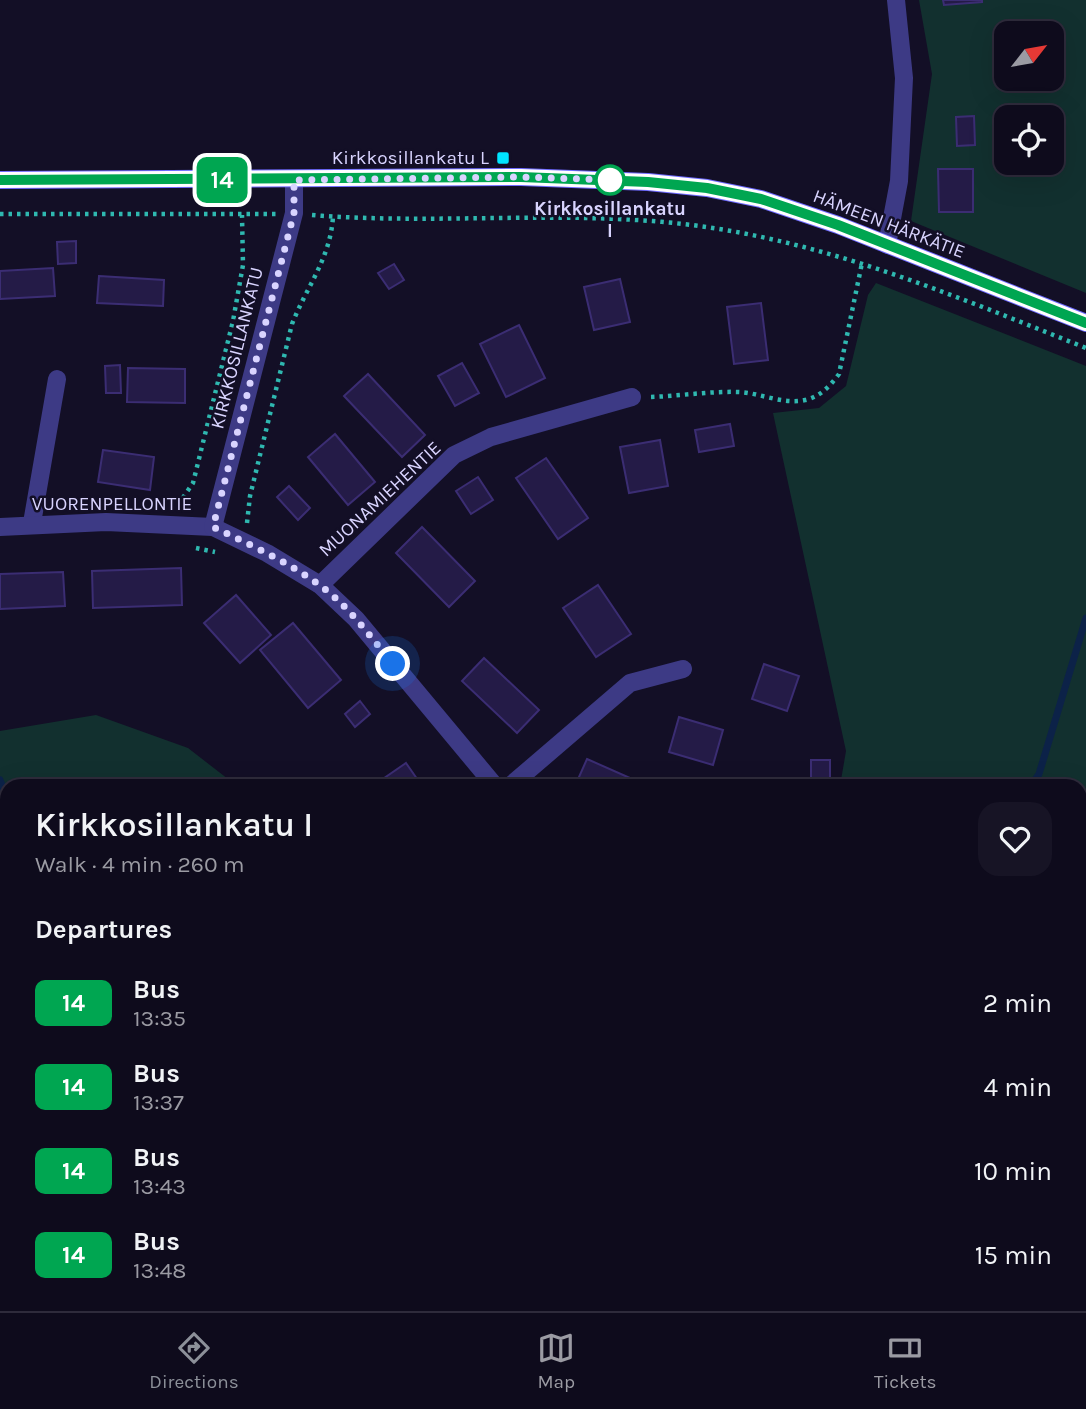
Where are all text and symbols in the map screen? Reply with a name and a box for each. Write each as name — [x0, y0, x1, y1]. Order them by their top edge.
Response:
north arrow — [994, 21, 1064, 91]
map controls — [994, 21, 1064, 175]
button: locate — [994, 105, 1064, 175]
place label: Kirkkosillankatu L — [332, 147, 489, 169]
marker: Kirkkosillankatu L — [495, 150, 511, 166]
line badge: 14 — [190, 157, 254, 203]
marker: Kirkkosillankatu I — [595, 165, 625, 195]
text: 14 — [211, 166, 233, 194]
street label: HÄMEEN HÄRKÄTIE — [810, 185, 968, 263]
place label: Kirkkosillankatu I — [534, 198, 686, 242]
street label: KIRKKOSILLANKATU — [206, 265, 268, 431]
street label: MUONAMIEHENTIE — [314, 437, 446, 561]
street label: VUORENPELLONTIE — [32, 493, 192, 515]
your location — [375, 646, 410, 681]
button: heart — [978, 802, 1052, 876]
text: Kirkkosillankatu I — [35, 806, 313, 844]
text: Walk · 4 min · 260 m — [35, 851, 245, 878]
text: Departures — [35, 914, 172, 945]
text: Bus — [133, 974, 180, 1005]
text: 2 min — [983, 988, 1052, 1019]
text: 14 — [62, 989, 85, 1017]
text: 13:35 — [133, 1005, 186, 1032]
text: Bus — [133, 1058, 180, 1089]
text: 4 min — [984, 1072, 1052, 1103]
text: 14 — [62, 1073, 85, 1101]
text: 13:37 — [133, 1089, 184, 1116]
text: Bus — [133, 1142, 180, 1173]
text: 10 min — [974, 1156, 1052, 1187]
text: 14 — [62, 1157, 85, 1185]
text: 13:43 — [133, 1173, 186, 1200]
text: Bus — [133, 1226, 180, 1257]
text: 15 min — [975, 1240, 1052, 1271]
text: 14 — [62, 1241, 85, 1269]
text: 13:48 — [133, 1257, 186, 1284]
tab: Directions — [149, 1329, 239, 1393]
tab: Map — [537, 1329, 575, 1393]
tab: Tickets — [874, 1329, 937, 1393]

